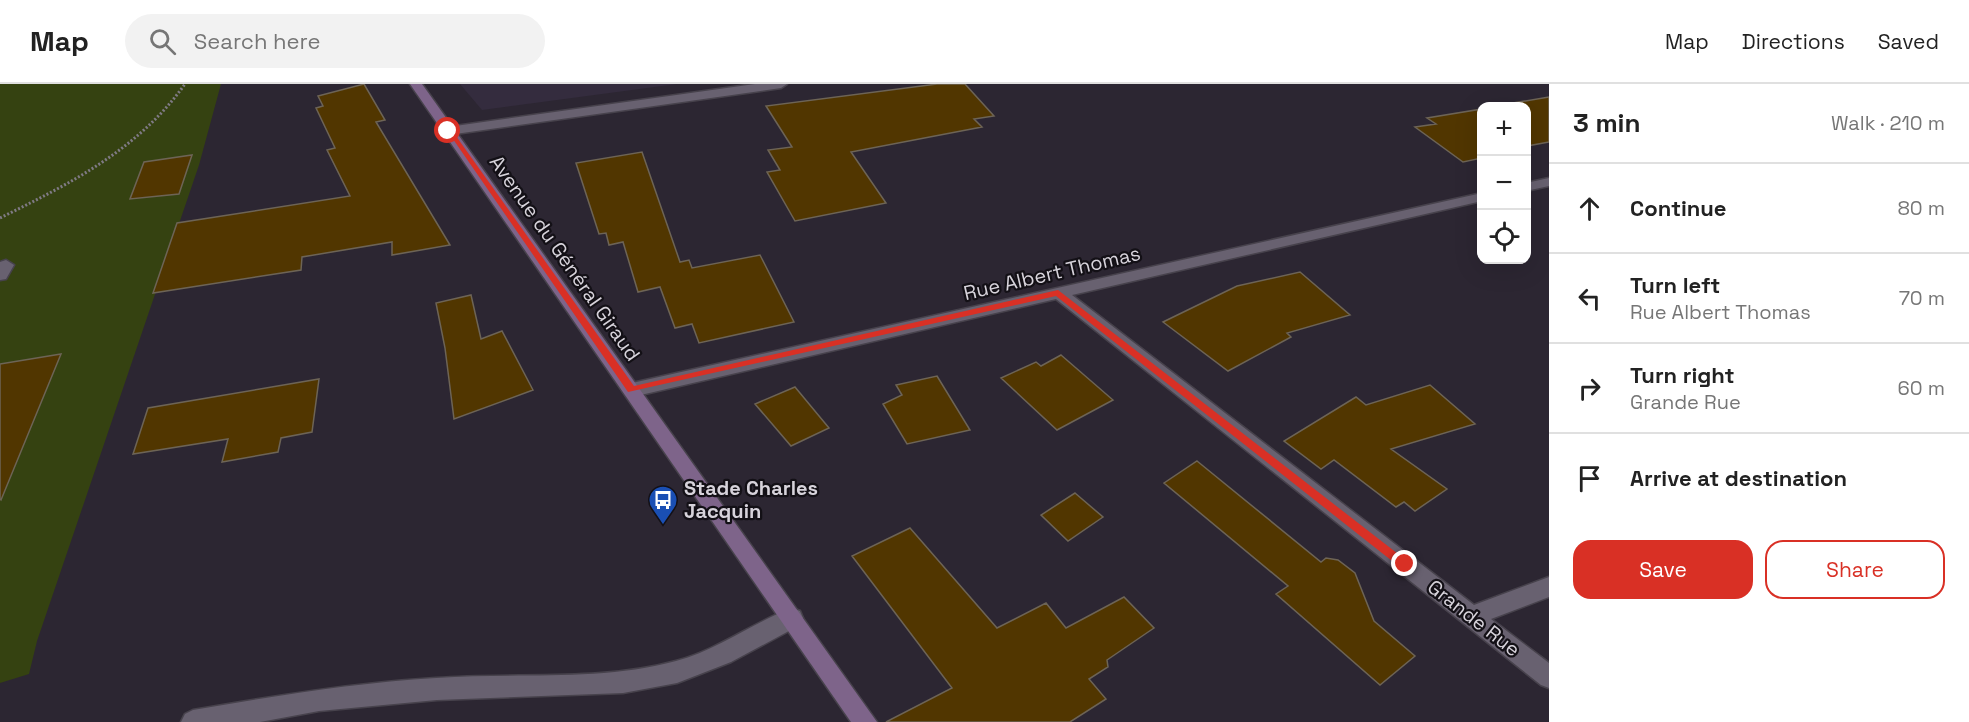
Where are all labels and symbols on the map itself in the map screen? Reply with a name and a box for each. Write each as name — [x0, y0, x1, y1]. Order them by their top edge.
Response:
route start — [434, 117, 460, 143]
street label: Avenue du Général Giraud — [484, 150, 646, 366]
street label: Rue Albert Thomas — [961, 240, 1143, 306]
place label: Stade Charles Jacquin — [684, 475, 818, 524]
bus stop icon: Stade Charles Jacquin — [647, 484, 679, 526]
route end — [1391, 550, 1417, 576]
street label: Grande Rue — [1422, 574, 1526, 662]

